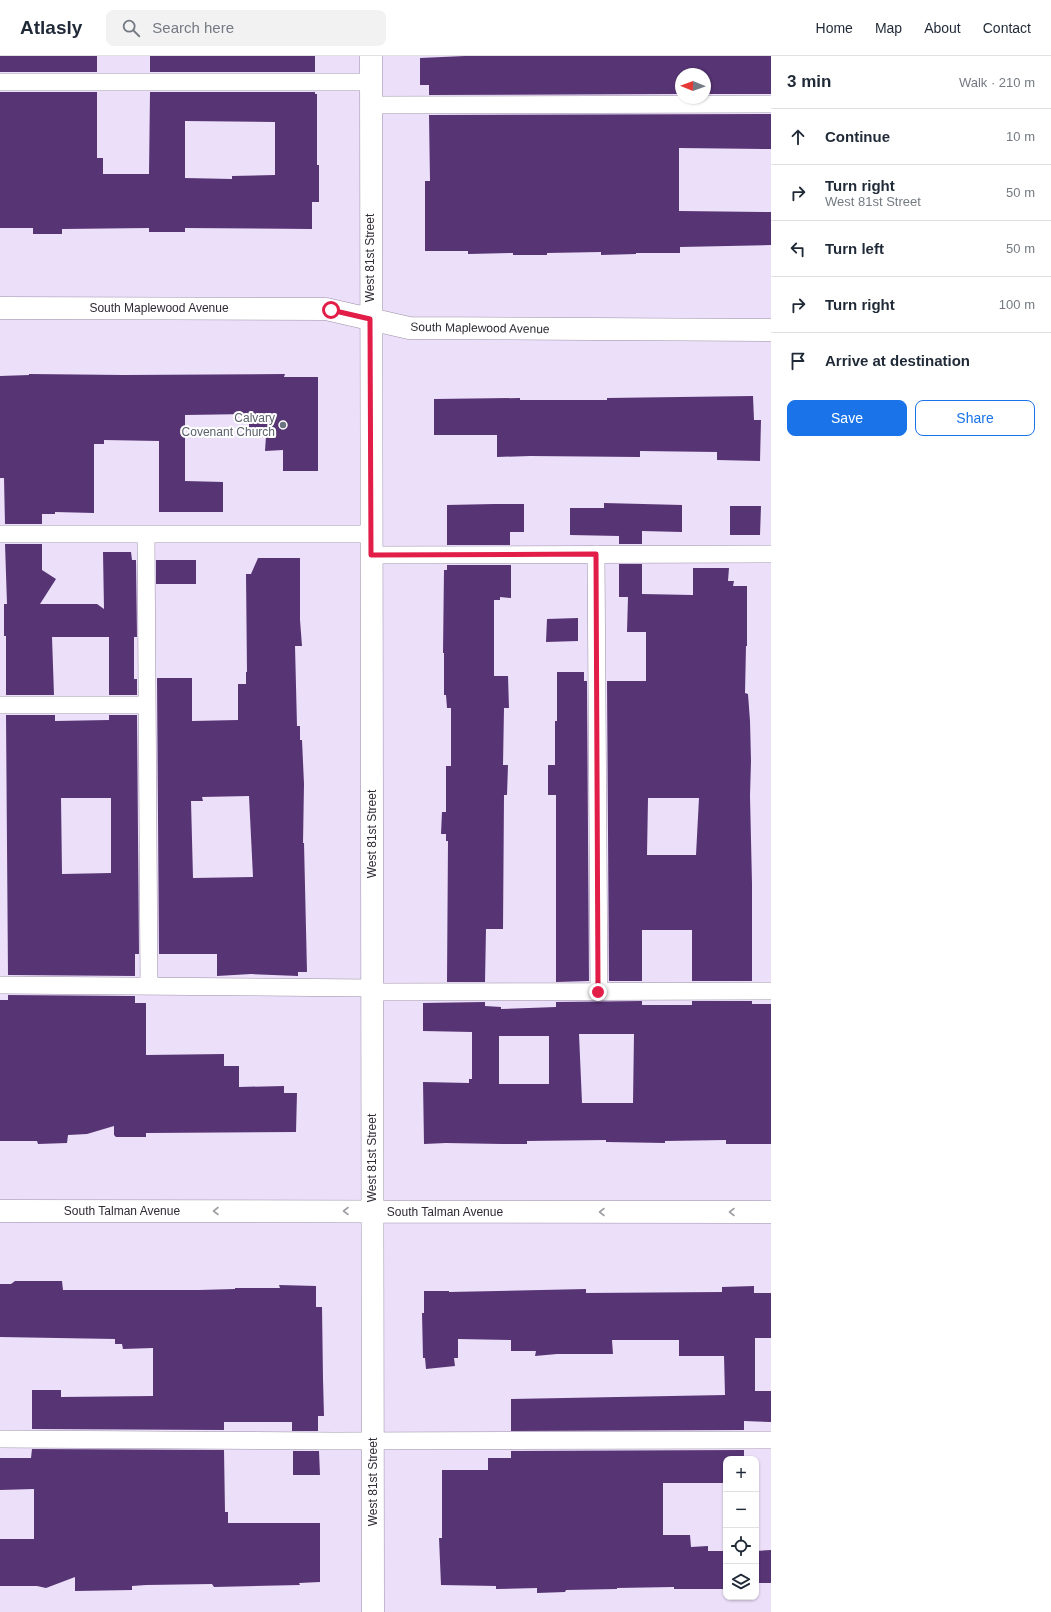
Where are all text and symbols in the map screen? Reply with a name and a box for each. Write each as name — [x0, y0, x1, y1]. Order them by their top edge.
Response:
search box — [106, 10, 386, 46]
text: Atlasly — [20, 17, 82, 38]
icon: search — [120, 17, 142, 39]
text: Search here — [152, 19, 234, 36]
text: Home — [816, 20, 853, 36]
text: Map — [875, 20, 902, 36]
text: About — [924, 20, 961, 36]
text: Contact — [983, 20, 1031, 36]
north arrow — [675, 68, 711, 104]
text: 3 min — [787, 72, 831, 91]
text: Walk · 210 m — [959, 75, 1035, 90]
icon: ahead — [787, 126, 809, 148]
text: Continue — [825, 128, 890, 145]
text: 10 m — [1006, 129, 1035, 144]
text: Turn right — [825, 177, 895, 194]
icon: right — [787, 182, 809, 204]
text: 50 m — [1006, 185, 1035, 200]
text: West 81st Street — [825, 194, 921, 209]
street label: West 81st Street — [363, 213, 377, 302]
icon: left — [787, 238, 809, 260]
text: Turn left — [825, 240, 884, 257]
text: 50 m — [1006, 241, 1035, 256]
icon: right — [787, 294, 809, 316]
text: Turn right — [825, 296, 895, 313]
text: 100 m — [999, 297, 1035, 312]
street label: South Maplewood Avenue — [89, 301, 229, 315]
route start — [322, 301, 340, 319]
street label: South Maplewood Avenue — [410, 320, 550, 336]
icon: arrive — [787, 350, 809, 372]
text: Arrive at destination — [825, 352, 970, 369]
button: Save — [787, 400, 907, 436]
button: Share — [915, 400, 1035, 436]
place label: Calvary Covenant Church — [182, 411, 275, 439]
marker: Calvary Covenant Church — [278, 420, 288, 430]
street label: West 81st Street — [365, 789, 379, 878]
route end — [589, 983, 607, 1001]
street label: West 81st Street — [365, 1113, 379, 1202]
street label: South Talman Avenue — [64, 1204, 180, 1218]
street label: South Talman Avenue — [387, 1205, 503, 1219]
one-way arrow — [213, 1207, 219, 1215]
one-way arrow — [343, 1207, 349, 1216]
one-way arrow — [599, 1208, 605, 1216]
one-way arrow — [729, 1208, 735, 1216]
street label: West 81st Street — [366, 1437, 380, 1526]
map controls — [723, 1456, 759, 1600]
button: + — [723, 1456, 759, 1492]
button: − — [723, 1492, 759, 1528]
button: locate — [723, 1528, 759, 1564]
button: layers — [723, 1564, 759, 1600]

